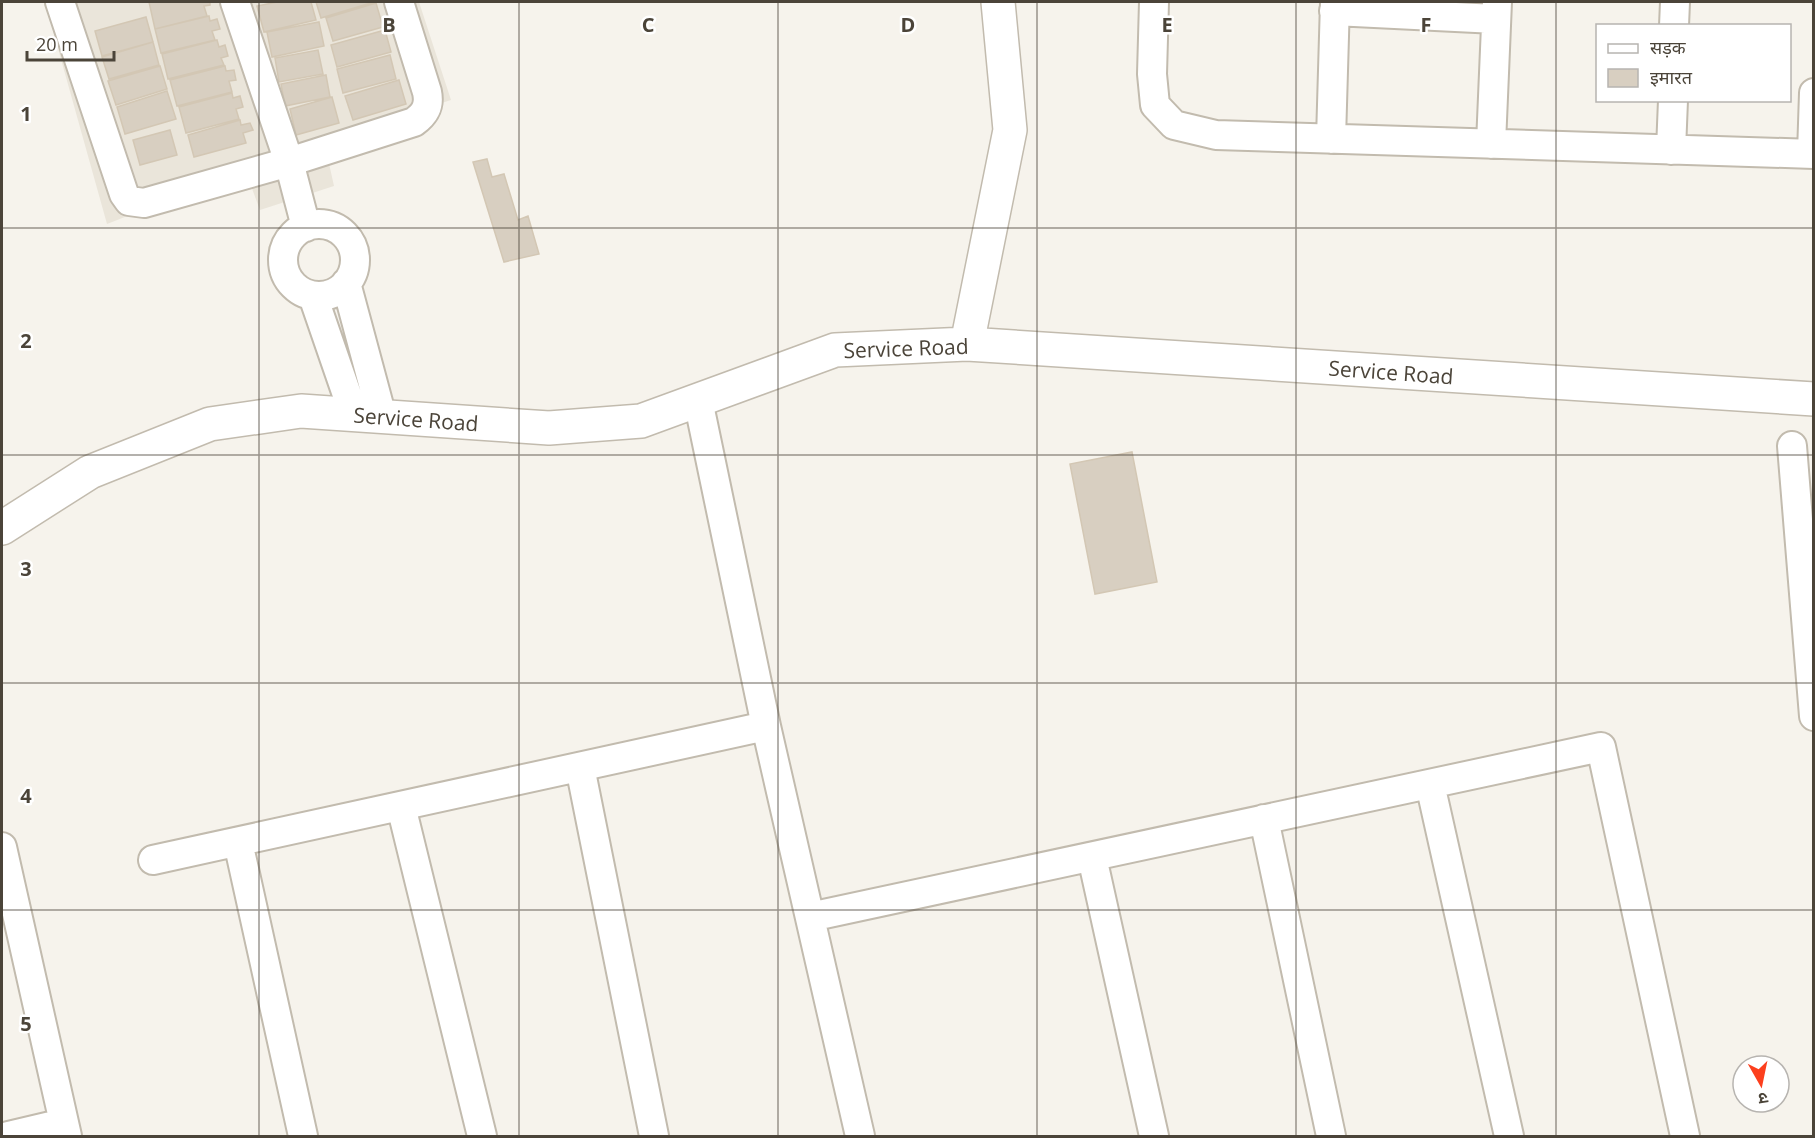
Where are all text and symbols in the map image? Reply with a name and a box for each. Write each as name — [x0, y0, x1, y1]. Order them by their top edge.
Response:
text: B — [382, 11, 396, 38]
text: C — [642, 11, 655, 38]
text: D — [901, 11, 915, 38]
text: E — [1161, 11, 1173, 38]
text: F — [1421, 11, 1431, 38]
scale bar — [27, 24, 114, 62]
legend — [1596, 24, 1791, 102]
text: 20 m — [36, 32, 78, 56]
text: सड़क — [1650, 35, 1687, 59]
text: इमारत — [1650, 65, 1693, 89]
text: 1 — [20, 100, 32, 127]
text: 2 — [20, 327, 32, 354]
street label: Service Road — [843, 332, 969, 364]
street label: Service Road — [1328, 354, 1454, 390]
street label: Service Road — [353, 401, 479, 437]
text: 3 — [20, 555, 32, 582]
text: 4 — [20, 782, 32, 809]
text: 5 — [20, 1010, 32, 1037]
north arrow — [1731, 1054, 1791, 1114]
text: उ — [1756, 1087, 1770, 1111]

